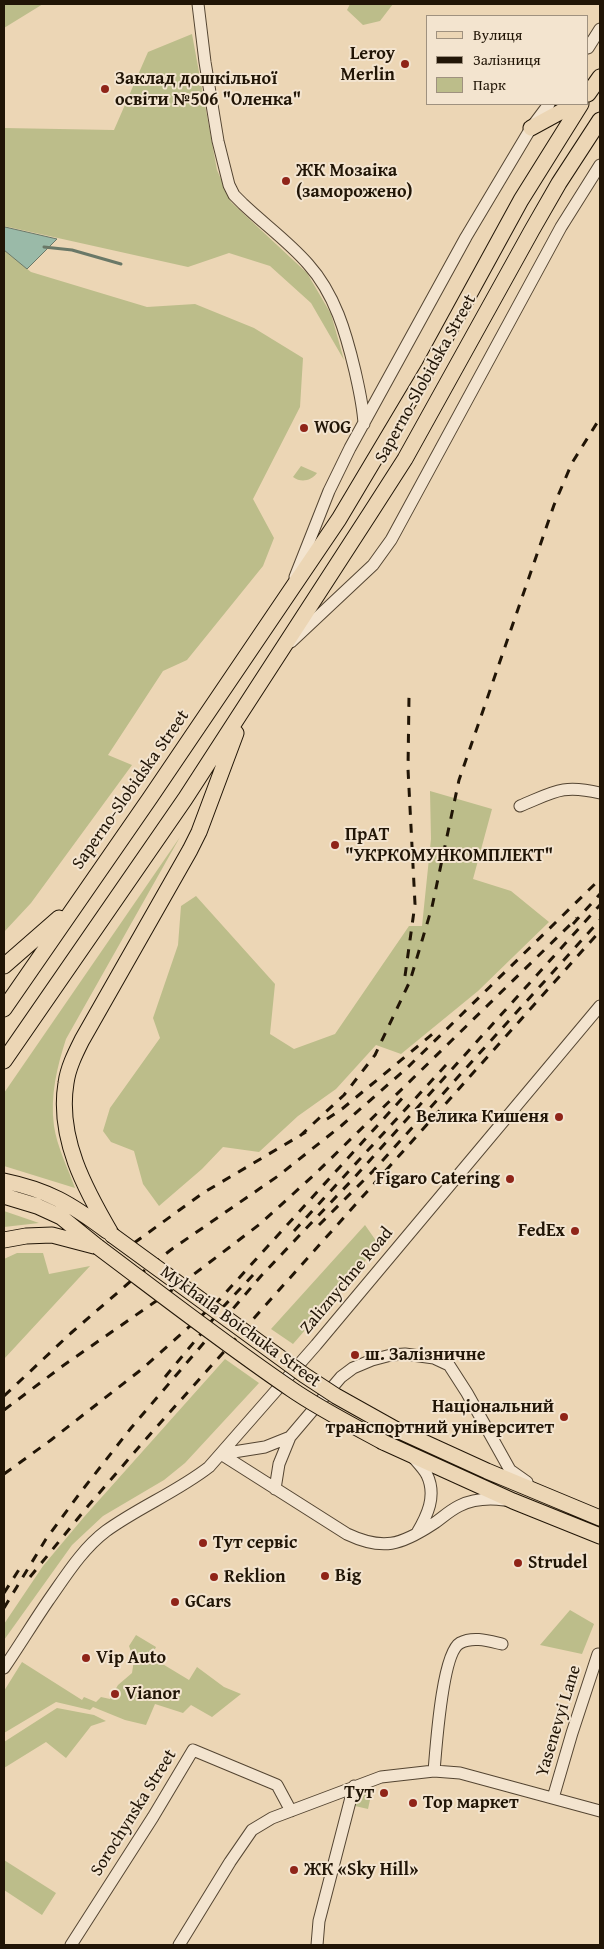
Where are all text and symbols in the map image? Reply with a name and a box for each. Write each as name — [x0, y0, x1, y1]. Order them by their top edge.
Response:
legend — [426, 15, 589, 105]
text: Вулиця — [473, 24, 522, 45]
place label: Leroy Merlin — [341, 43, 395, 86]
text: Залізниця — [473, 49, 541, 70]
marker: Leroy Merlin — [399, 58, 411, 70]
place label: Заклад дошкільної освіти №506 "Оленка" — [115, 68, 301, 110]
text: Парк — [473, 74, 506, 95]
marker: Заклад дошкільної освіти №506 "Оленка" — [99, 83, 111, 95]
place label: ЖК Мозаіка (заморожено) — [296, 160, 413, 202]
marker: ЖК Мозаіка (заморожено) — [280, 175, 292, 187]
street label: Saperno-Slobidska Street — [371, 291, 481, 467]
place label: WOG — [314, 417, 351, 439]
marker: WOG — [298, 422, 310, 434]
street label: Saperno-Slobidska Street — [68, 706, 194, 874]
place label: ПрАТ "УКРКОМУНКОМПЛЕКТ" — [345, 824, 553, 866]
marker: ПрАТ "УКРКОМУНКОМПЛЕКТ" — [329, 839, 341, 851]
place label: Велика Кишеня — [416, 1106, 549, 1128]
marker: Велика Кишеня — [553, 1111, 565, 1123]
place label: Figaro Catering — [376, 1168, 500, 1190]
marker: Figaro Catering — [504, 1173, 516, 1185]
place label: FedEx — [518, 1220, 565, 1242]
street label: Zaliznychne Road — [296, 1223, 398, 1339]
marker: FedEx — [569, 1225, 581, 1237]
street label: Mykhaila Boichuka Street — [156, 1261, 324, 1393]
place label: ш. Залізничне — [365, 1344, 486, 1366]
marker: ш. Залізничне — [349, 1349, 361, 1361]
place label: Національний транспортний університет — [326, 1396, 554, 1438]
marker: Національний транспортний університет — [558, 1411, 570, 1423]
place label: Тут сервіс — [213, 1532, 297, 1554]
marker: Тут сервіс — [197, 1537, 209, 1549]
place label: Strudel — [528, 1552, 588, 1574]
marker: Strudel — [512, 1557, 524, 1569]
place label: Big — [335, 1565, 361, 1587]
place label: Reklion — [224, 1566, 286, 1588]
marker: Big — [319, 1570, 331, 1582]
marker: Reklion — [208, 1571, 220, 1583]
place label: GCars — [185, 1591, 231, 1613]
marker: GCars — [169, 1596, 181, 1608]
place label: Vip Auto — [96, 1647, 166, 1669]
marker: Vip Auto — [80, 1652, 92, 1664]
street label: Yasenevyi Lane — [532, 1663, 586, 1779]
place label: Vianor — [125, 1683, 180, 1705]
marker: Vianor — [109, 1688, 121, 1700]
street label: Sorochynska Street — [86, 1746, 182, 1880]
place label: Тут — [344, 1782, 374, 1804]
marker: Тут — [378, 1787, 390, 1799]
place label: Top маркет — [423, 1792, 519, 1814]
marker: Top маркет — [407, 1797, 419, 1809]
place label: ЖК «Sky Hill» — [304, 1859, 418, 1881]
marker: ЖК «Sky Hill» — [288, 1864, 300, 1876]

